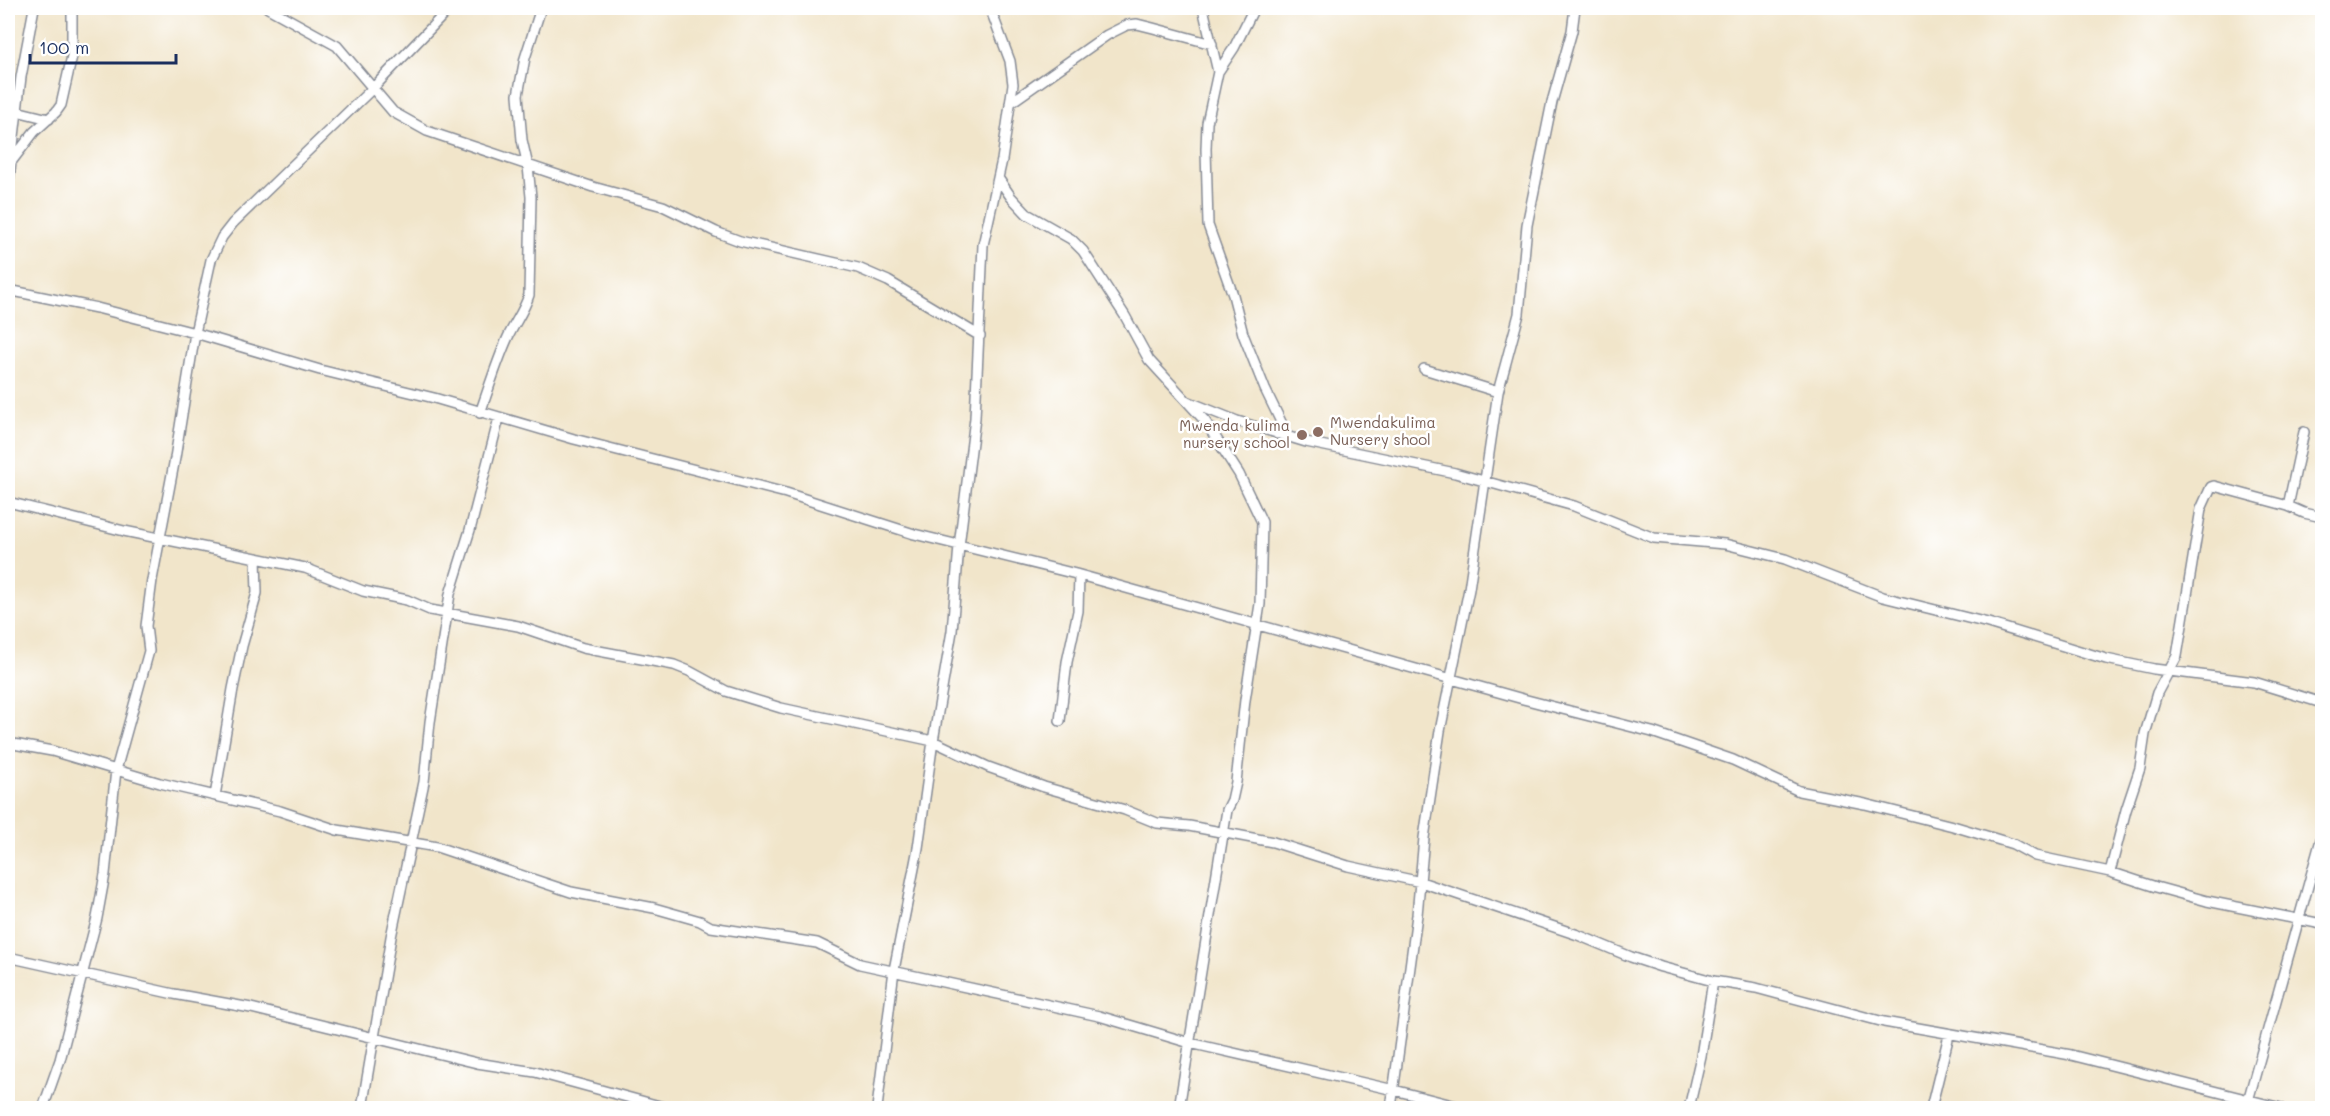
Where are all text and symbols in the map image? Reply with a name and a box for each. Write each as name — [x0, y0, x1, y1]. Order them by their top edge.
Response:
scale bar — [30, 27, 176, 65]
text: 100 m — [39, 35, 89, 59]
place label: Mwendakulima Nursery shool — [1330, 412, 1436, 449]
place label: Mwenda kulima nursery school — [1179, 415, 1290, 452]
marker: Mwendakulima Nursery shool — [1311, 425, 1325, 439]
marker: Mwenda kulima nursery school — [1295, 428, 1309, 442]

